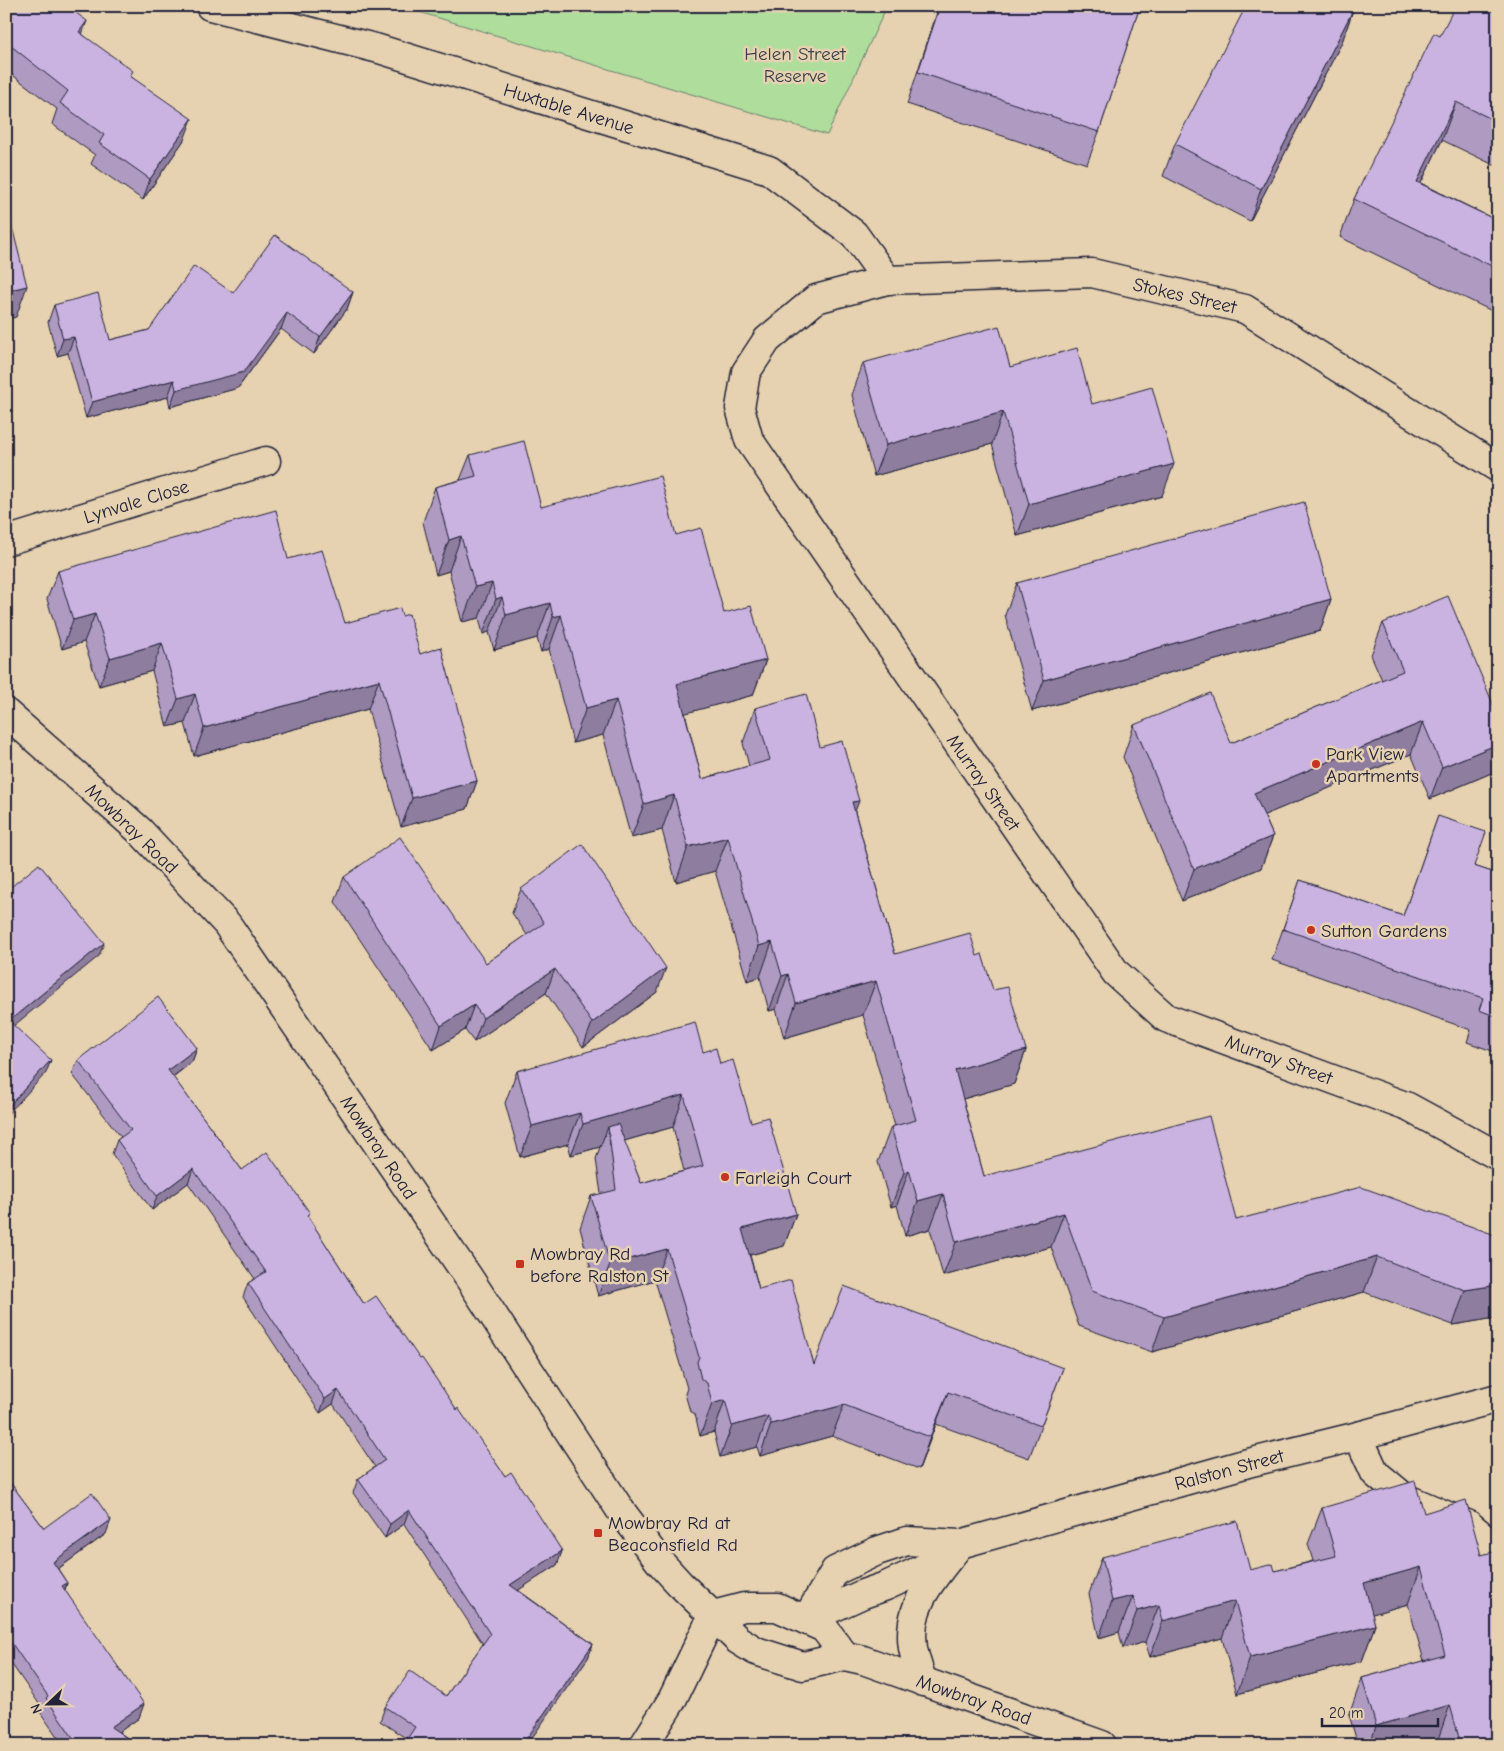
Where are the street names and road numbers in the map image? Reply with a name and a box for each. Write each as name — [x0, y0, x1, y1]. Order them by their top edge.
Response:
street label: Huxtable Avenue — [501, 79, 637, 139]
street label: Stokes Street — [1131, 273, 1239, 319]
street label: Lynvale Close — [81, 476, 192, 528]
street label: Murray Street — [942, 730, 1025, 835]
street label: Mowbray Road — [80, 779, 182, 878]
street label: Murray Street — [1222, 1030, 1336, 1090]
street label: Mowbray Road — [335, 1092, 421, 1204]
street label: Ralston Street — [1172, 1445, 1287, 1495]
street label: Mowbray Road — [913, 1670, 1034, 1730]

